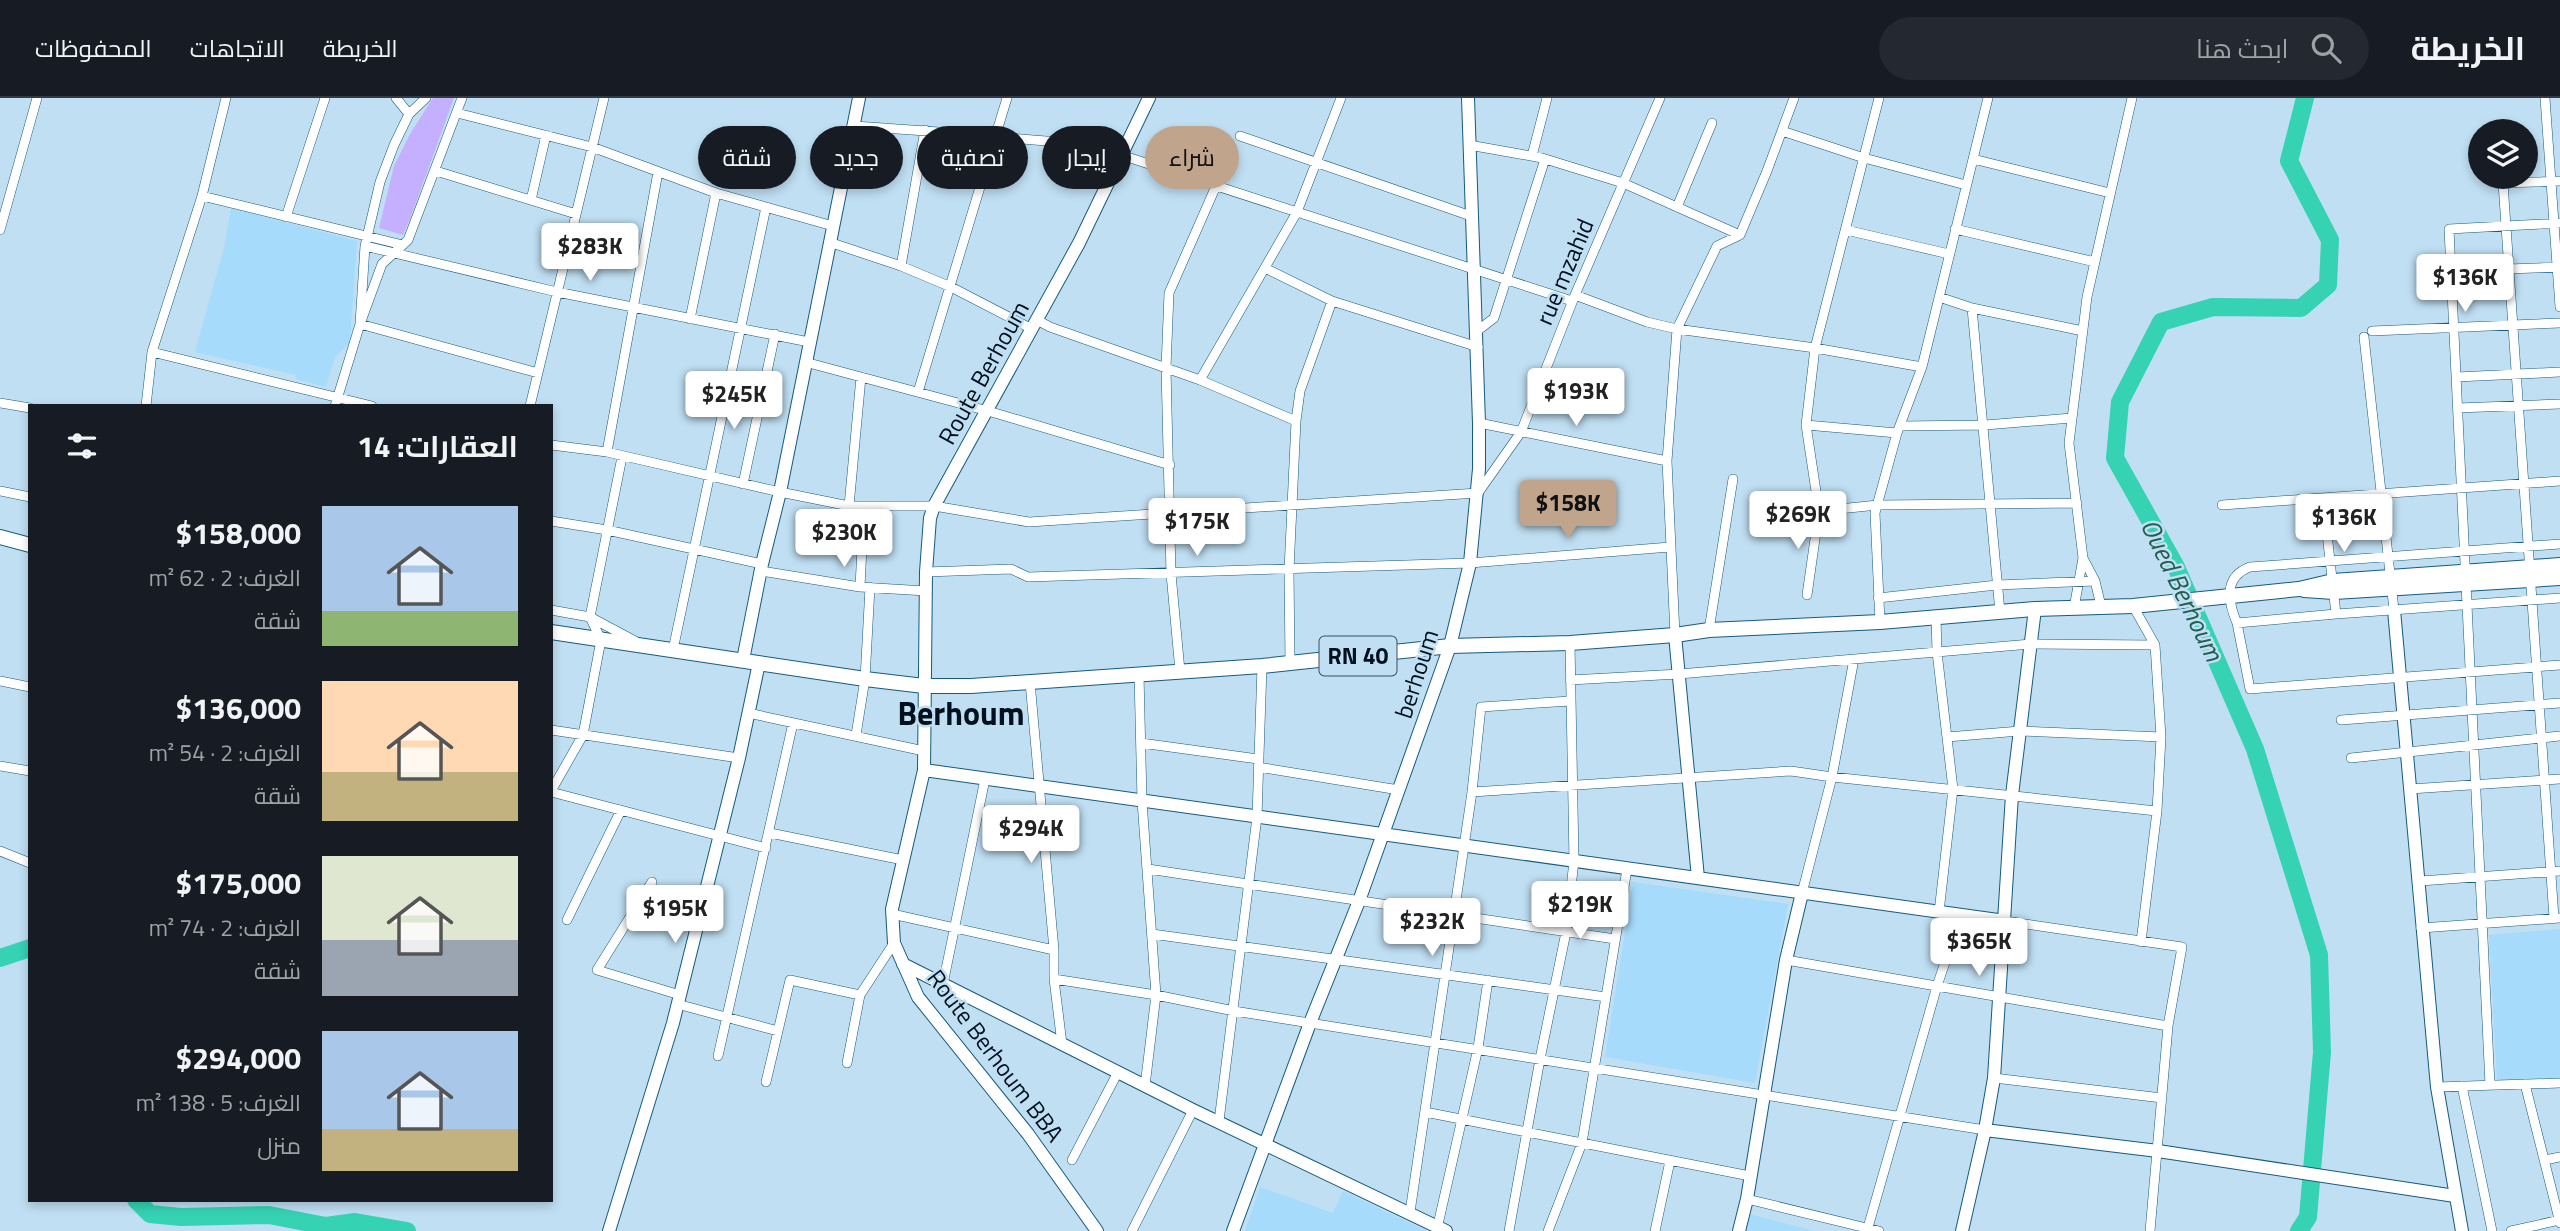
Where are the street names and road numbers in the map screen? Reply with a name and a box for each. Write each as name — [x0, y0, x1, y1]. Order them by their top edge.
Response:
street label: rue mzahid — [1526, 213, 1603, 330]
street label: Route Berhoum — [929, 294, 1038, 451]
street label: berhoum — [1385, 625, 1447, 723]
road number: RN 40 — [1320, 636, 1396, 676]
street label: Route Berhoum BBA — [919, 961, 1073, 1149]

